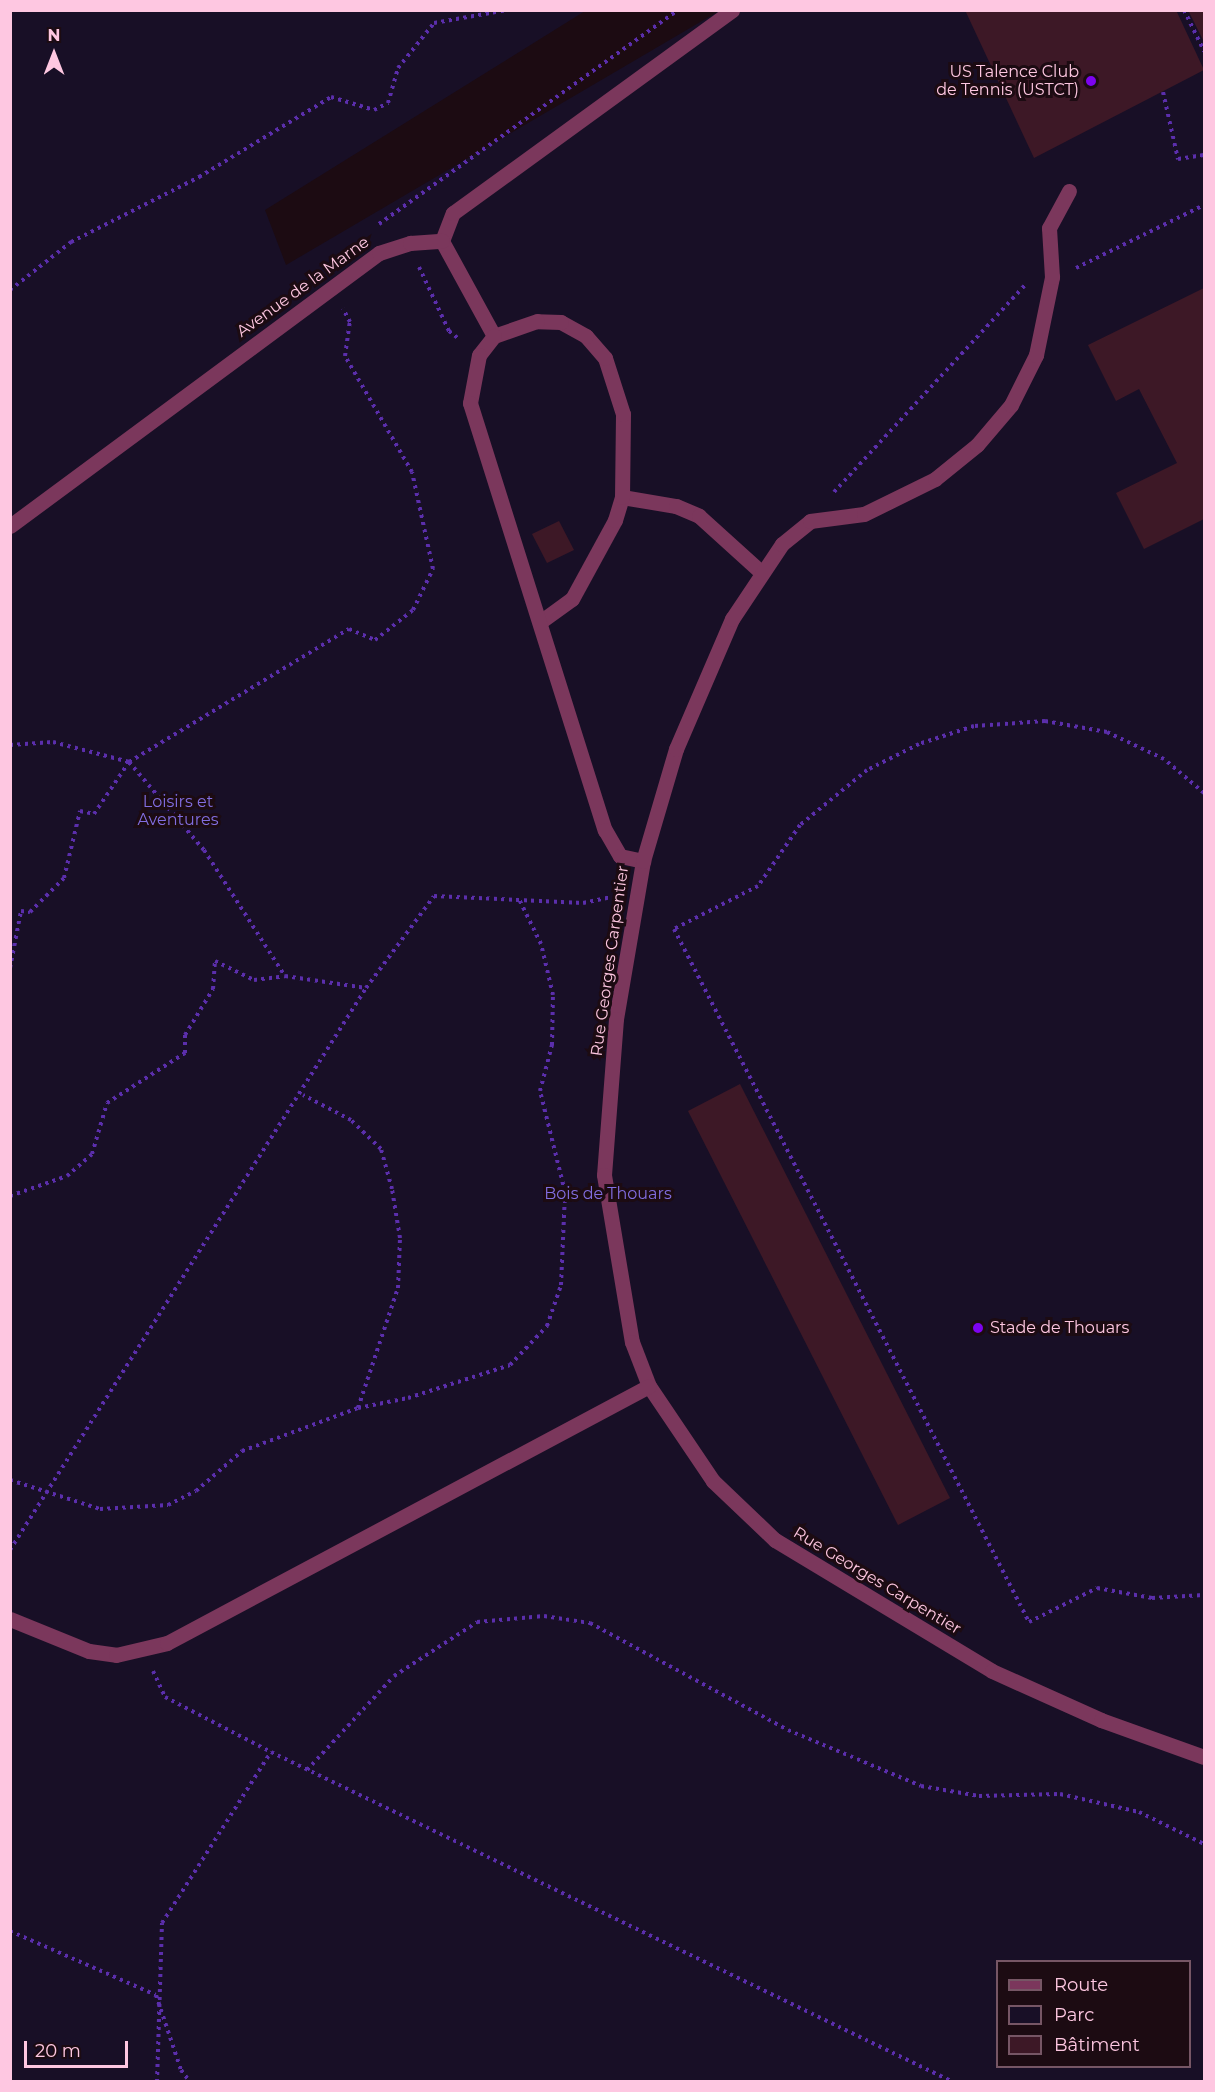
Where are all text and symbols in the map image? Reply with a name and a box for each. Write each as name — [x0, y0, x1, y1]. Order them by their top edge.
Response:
north arrow — [24, 24, 84, 84]
text: N — [48, 26, 60, 45]
place label: US Talence Club de Tennis (USTCT) — [936, 62, 1079, 100]
marker: US Talence Club de Tennis (USTCT) — [1084, 74, 1098, 88]
street label: Avenue de la Marne — [233, 233, 373, 341]
park label: Loisirs et Aventures — [138, 792, 218, 830]
street label: Rue Georges Carpentier — [587, 864, 633, 1058]
park label: Bois de Thouars — [544, 1184, 672, 1204]
place label: Stade de Thouars — [990, 1318, 1129, 1338]
marker: Stade de Thouars — [971, 1321, 985, 1335]
street label: Rue Georges Carpentier — [790, 1523, 964, 1639]
legend — [996, 1960, 1191, 2068]
text: Route — [1054, 1974, 1108, 1996]
text: Parc — [1054, 2004, 1094, 2026]
scale bar — [27, 2029, 130, 2067]
text: Bâtiment — [1054, 2034, 1140, 2056]
text: 20 m — [35, 2040, 81, 2062]

